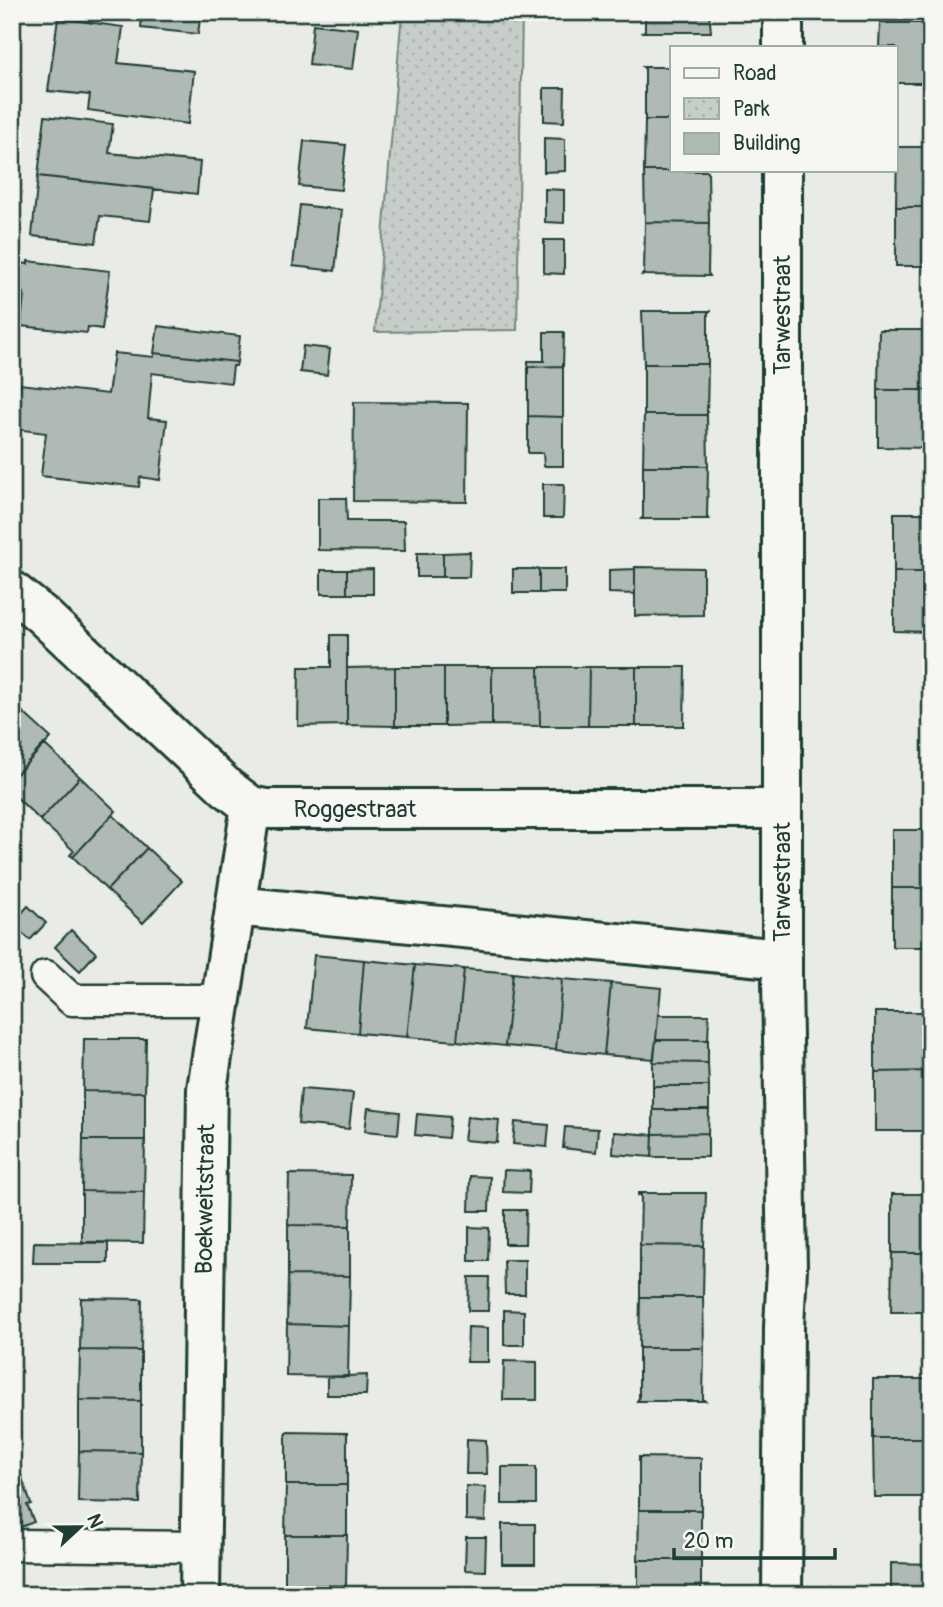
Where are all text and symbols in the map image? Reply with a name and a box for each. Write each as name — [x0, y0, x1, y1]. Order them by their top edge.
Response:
legend — [670, 46, 898, 172]
text: Road — [733, 60, 777, 87]
text: Park — [733, 96, 770, 123]
text: Building — [733, 130, 800, 157]
street label: Tarwestraat — [768, 255, 797, 375]
street label: Roggestraat — [294, 795, 417, 824]
street label: Tarwestraat — [768, 822, 797, 942]
street label: Boekweitstraat — [190, 1123, 221, 1275]
north arrow — [46, 1492, 116, 1562]
text: N — [81, 1511, 108, 1532]
scale bar — [674, 1516, 834, 1560]
text: 20 m — [684, 1528, 733, 1555]

